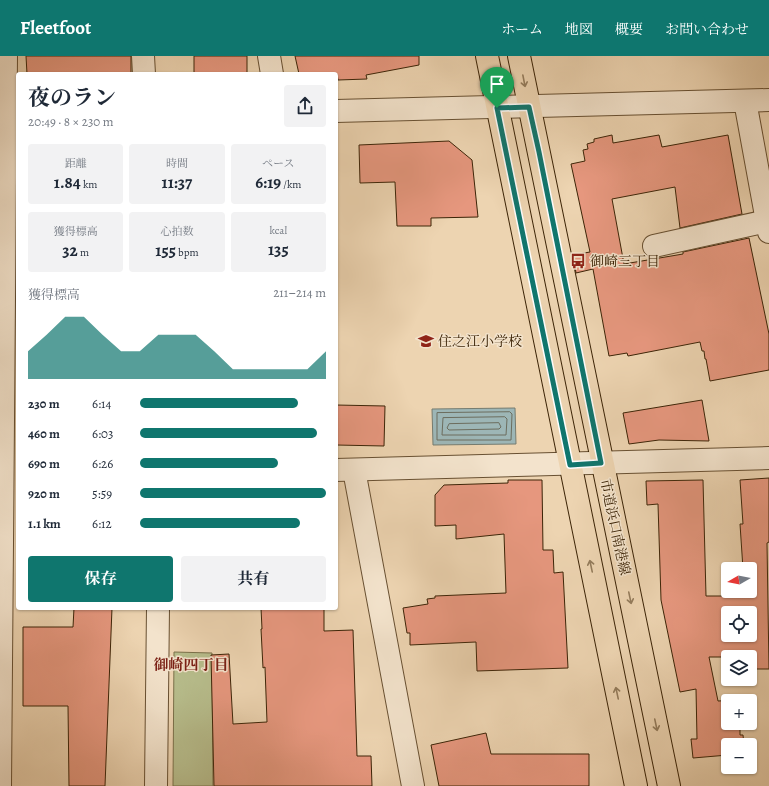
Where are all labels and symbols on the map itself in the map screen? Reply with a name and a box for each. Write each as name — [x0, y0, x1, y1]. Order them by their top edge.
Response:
pin — [480, 67, 514, 108]
one-way arrow — [520, 75, 528, 88]
bus stop icon: 御崎三丁目 — [569, 252, 587, 270]
place label: 御崎三丁目 — [590, 252, 660, 271]
school or university icon: 住之江小学校 — [417, 332, 435, 350]
place label: 住之江小学校 — [438, 332, 522, 351]
street label: 市道浜口南港線 — [596, 477, 634, 577]
one-way arrow — [586, 559, 594, 572]
north arrow — [721, 562, 757, 598]
one-way arrow — [626, 591, 634, 604]
district label: 御崎四丁目 — [153, 655, 229, 675]
one-way arrow — [612, 687, 620, 700]
one-way arrow — [653, 718, 661, 731]

